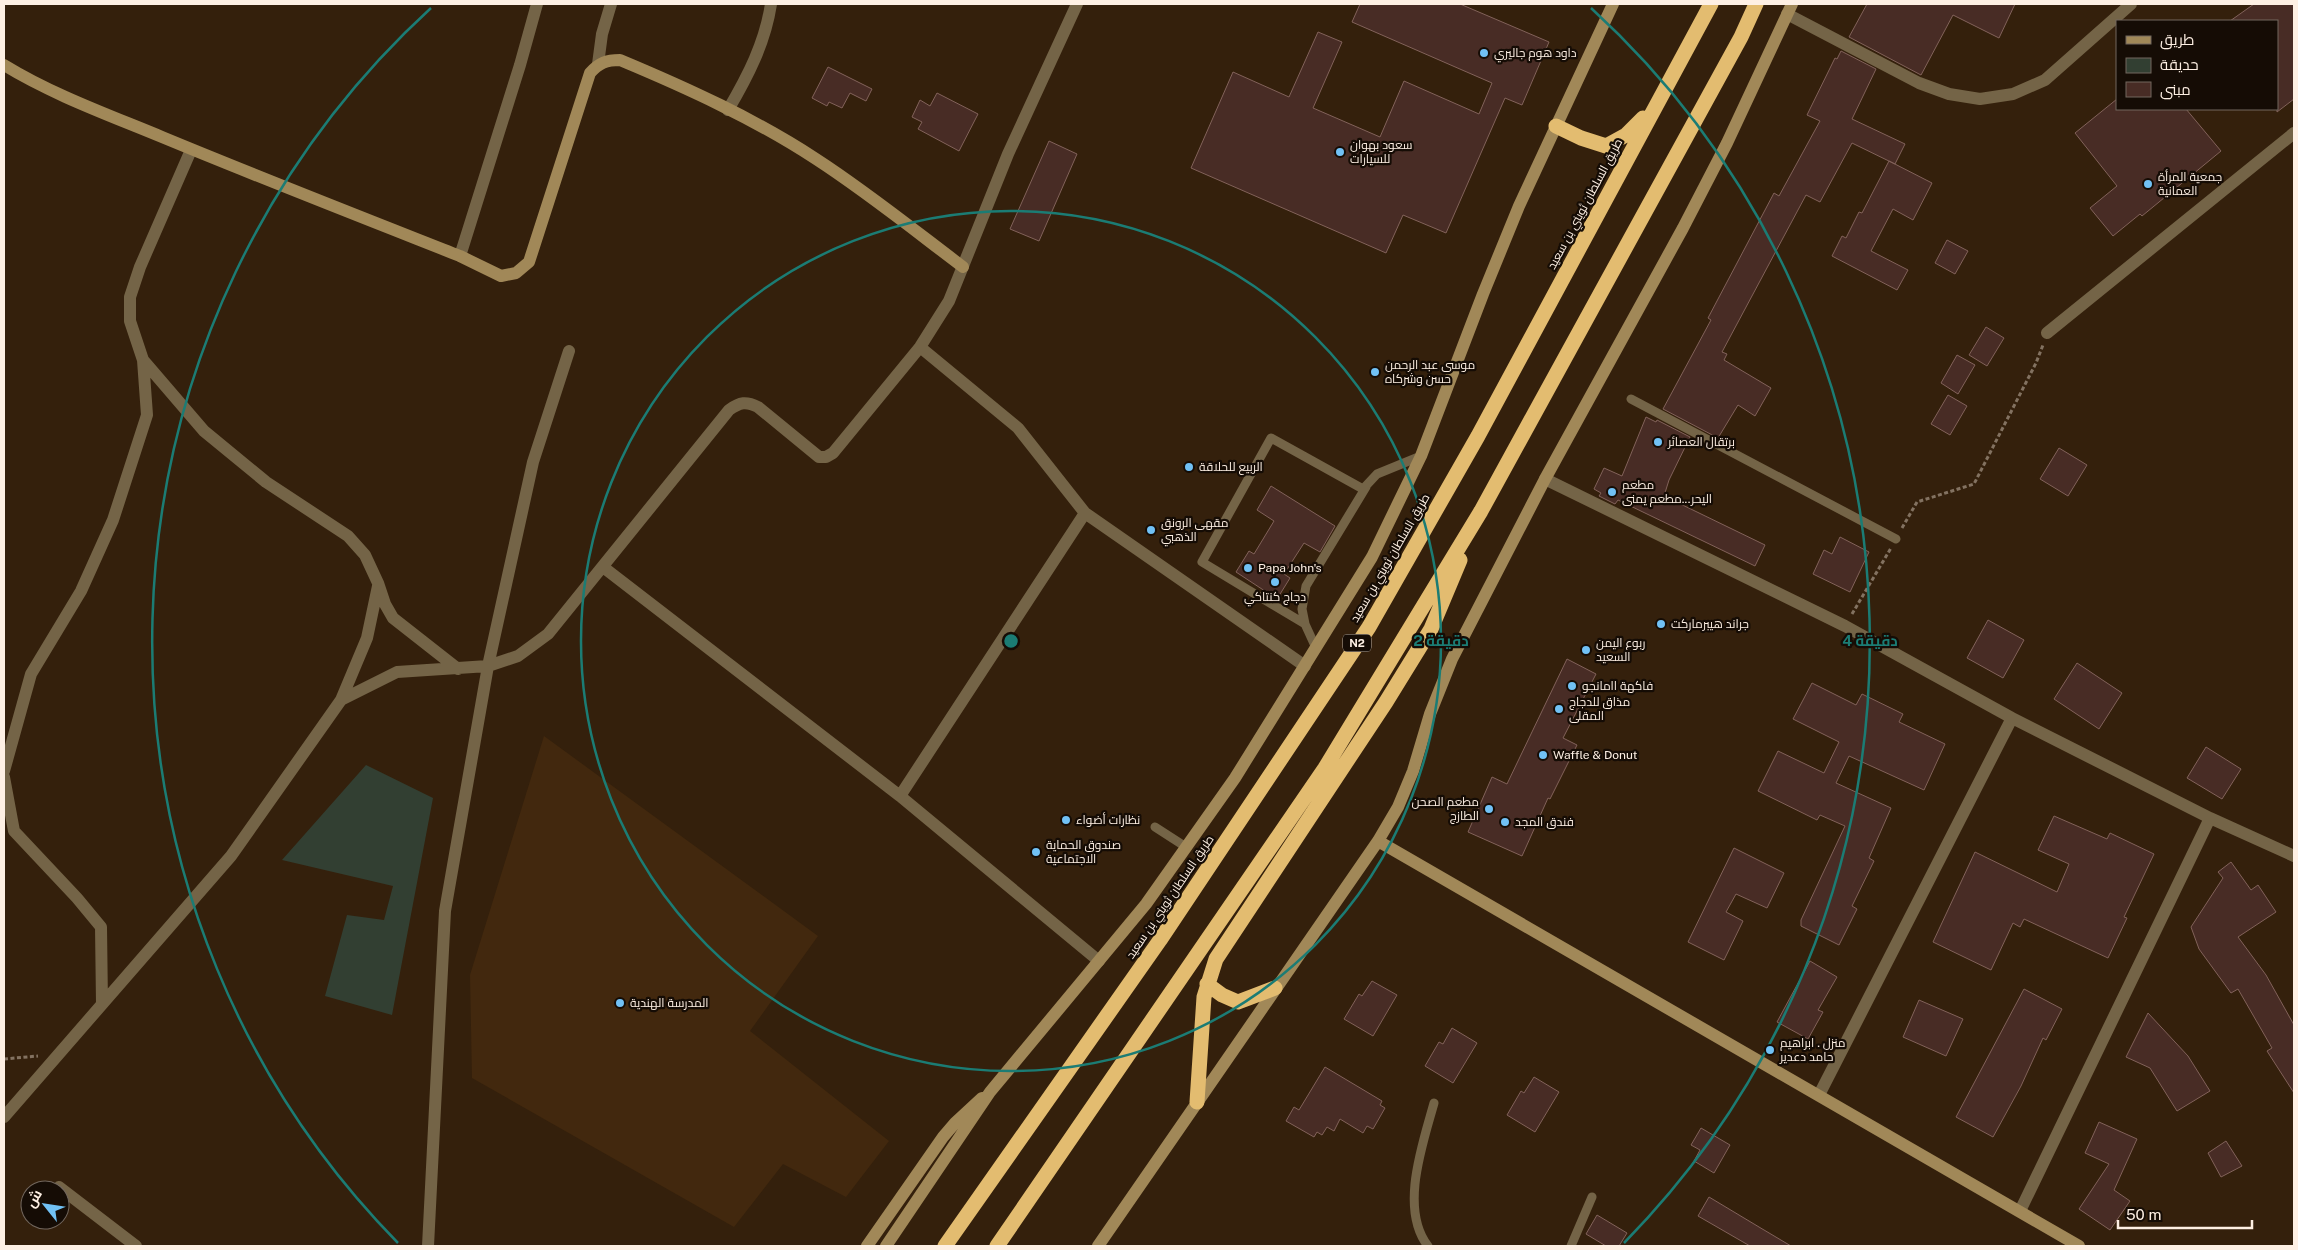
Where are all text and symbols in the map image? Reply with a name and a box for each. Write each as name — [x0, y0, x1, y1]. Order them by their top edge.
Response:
legend — [2116, 20, 2278, 110]
text: طريق — [2160, 31, 2194, 50]
place label: داود هوم جاليري — [1494, 46, 1577, 63]
marker: داود هوم جاليري — [1478, 47, 1490, 59]
text: حديقة — [2160, 56, 2199, 73]
text: مبنى — [2160, 81, 2191, 100]
street label: طريق السلطان ثويني بن سعيد — [1545, 136, 1628, 273]
place label: سعود بهوان للسيارات — [1350, 138, 1413, 166]
marker: سعود بهوان للسيارات — [1334, 146, 1346, 158]
place label: جمعية المرأة العمانية — [2158, 169, 2222, 198]
marker: جمعية المرأة العمانية — [2142, 178, 2154, 190]
place label: موسى عبد الرحمن حسن وشركاه — [1385, 358, 1475, 386]
marker: موسى عبد الرحمن حسن وشركاه — [1369, 366, 1381, 378]
place label: برتقال العصاىٔر — [1667, 435, 1735, 449]
marker: برتقال العصاىٔر — [1652, 436, 1664, 448]
place label: الربيع للحلاقة — [1199, 460, 1263, 475]
marker: الربيع للحلاقة — [1183, 461, 1195, 473]
place label: مطعم اليحر...مطعم يمنى — [1622, 478, 1712, 507]
marker: مطعم اليحر...مطعم يمنى — [1606, 486, 1618, 498]
street label: طريق السلطان ثويني بن سعيد — [1347, 491, 1435, 626]
place label: مقهى الرونق الذهبي — [1161, 516, 1228, 547]
marker: مقهى الرونق الذهبي — [1145, 524, 1157, 536]
place label: Papa John's — [1258, 561, 1322, 575]
marker: Papa John's — [1242, 562, 1254, 574]
marker: دجاج كنتاكي — [1269, 576, 1281, 588]
place label: دجاج كنتاكي — [1244, 590, 1306, 607]
place label: جراند ه‍يبرماركت — [1671, 617, 1749, 631]
marker: جراند ه‍يبرماركت — [1655, 618, 1667, 630]
centre of rings — [1002, 632, 1020, 650]
text: 2 دقيقة — [1413, 632, 1469, 649]
text: 4 دقيقة — [1842, 632, 1898, 649]
road number: N2 — [1343, 634, 1371, 651]
place label: ربوع اليمن السعيد — [1596, 636, 1645, 664]
marker: ربوع اليمن السعيد — [1580, 644, 1592, 656]
place label: فاكه‍ة اامانجو — [1582, 679, 1653, 693]
marker: فاكه‍ة اامانجو — [1566, 680, 1578, 692]
place label: مذاق للدجاج المقلى — [1569, 695, 1630, 723]
marker: مذاق للدجاج المقلى — [1553, 703, 1565, 715]
place label: Waffle & Donut — [1553, 748, 1638, 762]
marker: Waffle & Donut — [1537, 749, 1549, 761]
place label: مطعم الصحن الطازج — [1411, 795, 1479, 824]
marker: مطعم الصحن الطازج — [1483, 803, 1495, 815]
place label: نظارات أضواء — [1076, 812, 1140, 827]
marker: نظارات أضواء — [1060, 814, 1072, 826]
place label: فندق المجد — [1515, 815, 1574, 829]
marker: فندق المجد — [1499, 816, 1511, 828]
street label: طريق السلطان ثويني بن سعيد — [1123, 833, 1219, 963]
place label: صندوق الحماية الاجتماعية — [1046, 838, 1121, 866]
marker: صندوق الحماية الاجتماعية — [1030, 846, 1042, 858]
place label: المدرسة الهندية — [630, 996, 709, 1010]
marker: المدرسة الهندية — [614, 997, 626, 1009]
place label: منزل . ابراهيم حامد دعدير — [1779, 1036, 1846, 1064]
marker: منزل . ابراهيم حامد دعدير — [1764, 1044, 1776, 1056]
north arrow — [20, 1180, 70, 1230]
text: ش — [22, 1187, 46, 1211]
scale bar — [2118, 1198, 2252, 1230]
text: 50 m — [2126, 1206, 2161, 1223]

